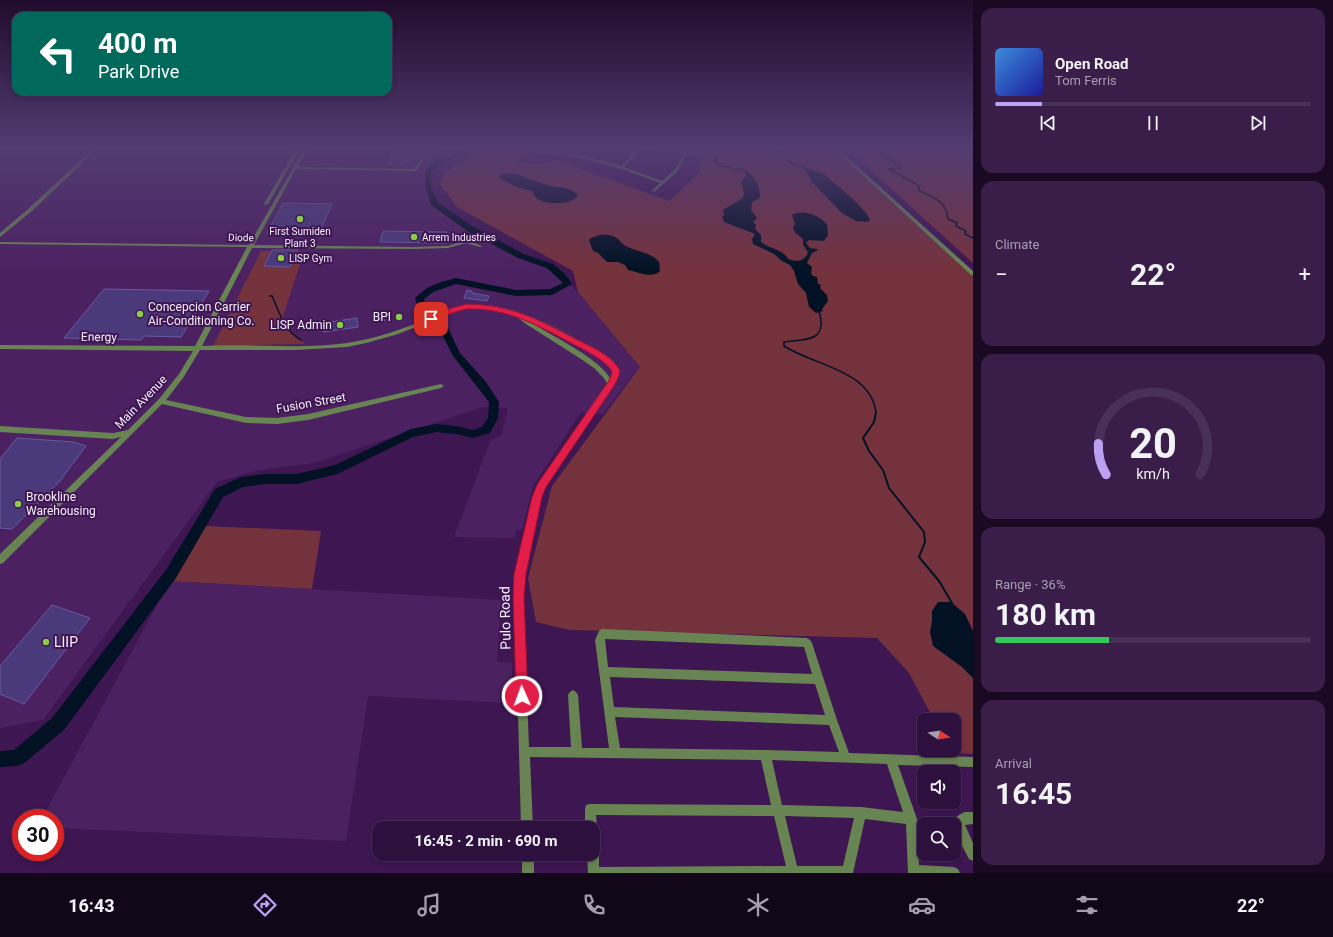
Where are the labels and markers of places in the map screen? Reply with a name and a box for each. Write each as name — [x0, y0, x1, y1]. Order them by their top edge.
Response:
marker: First Sumiden Plant 3 — [295, 214, 305, 224]
place label: First Sumiden Plant 3 — [269, 226, 331, 249]
marker: Arrem Industries — [409, 232, 419, 242]
place label: Arrem Industries — [422, 232, 496, 243]
marker: LISP Gym — [276, 253, 286, 263]
place label: LISP Gym — [289, 253, 332, 264]
place label: Concepcion Carrier Air-Conditioning Co. — [148, 300, 255, 328]
pin — [414, 302, 448, 336]
marker: Concepcion Carrier Air-Conditioning Co. — [135, 309, 145, 319]
place label: BPI — [373, 310, 391, 324]
marker: BPI — [394, 312, 404, 322]
place label: LISP Admin — [270, 318, 332, 332]
marker: LISP Admin — [335, 320, 345, 330]
place label: Brookline Warehousing — [26, 490, 96, 518]
marker: Brookline Warehousing — [13, 499, 23, 509]
place label: LIIP — [54, 634, 78, 650]
marker: LIIP — [41, 637, 51, 647]

